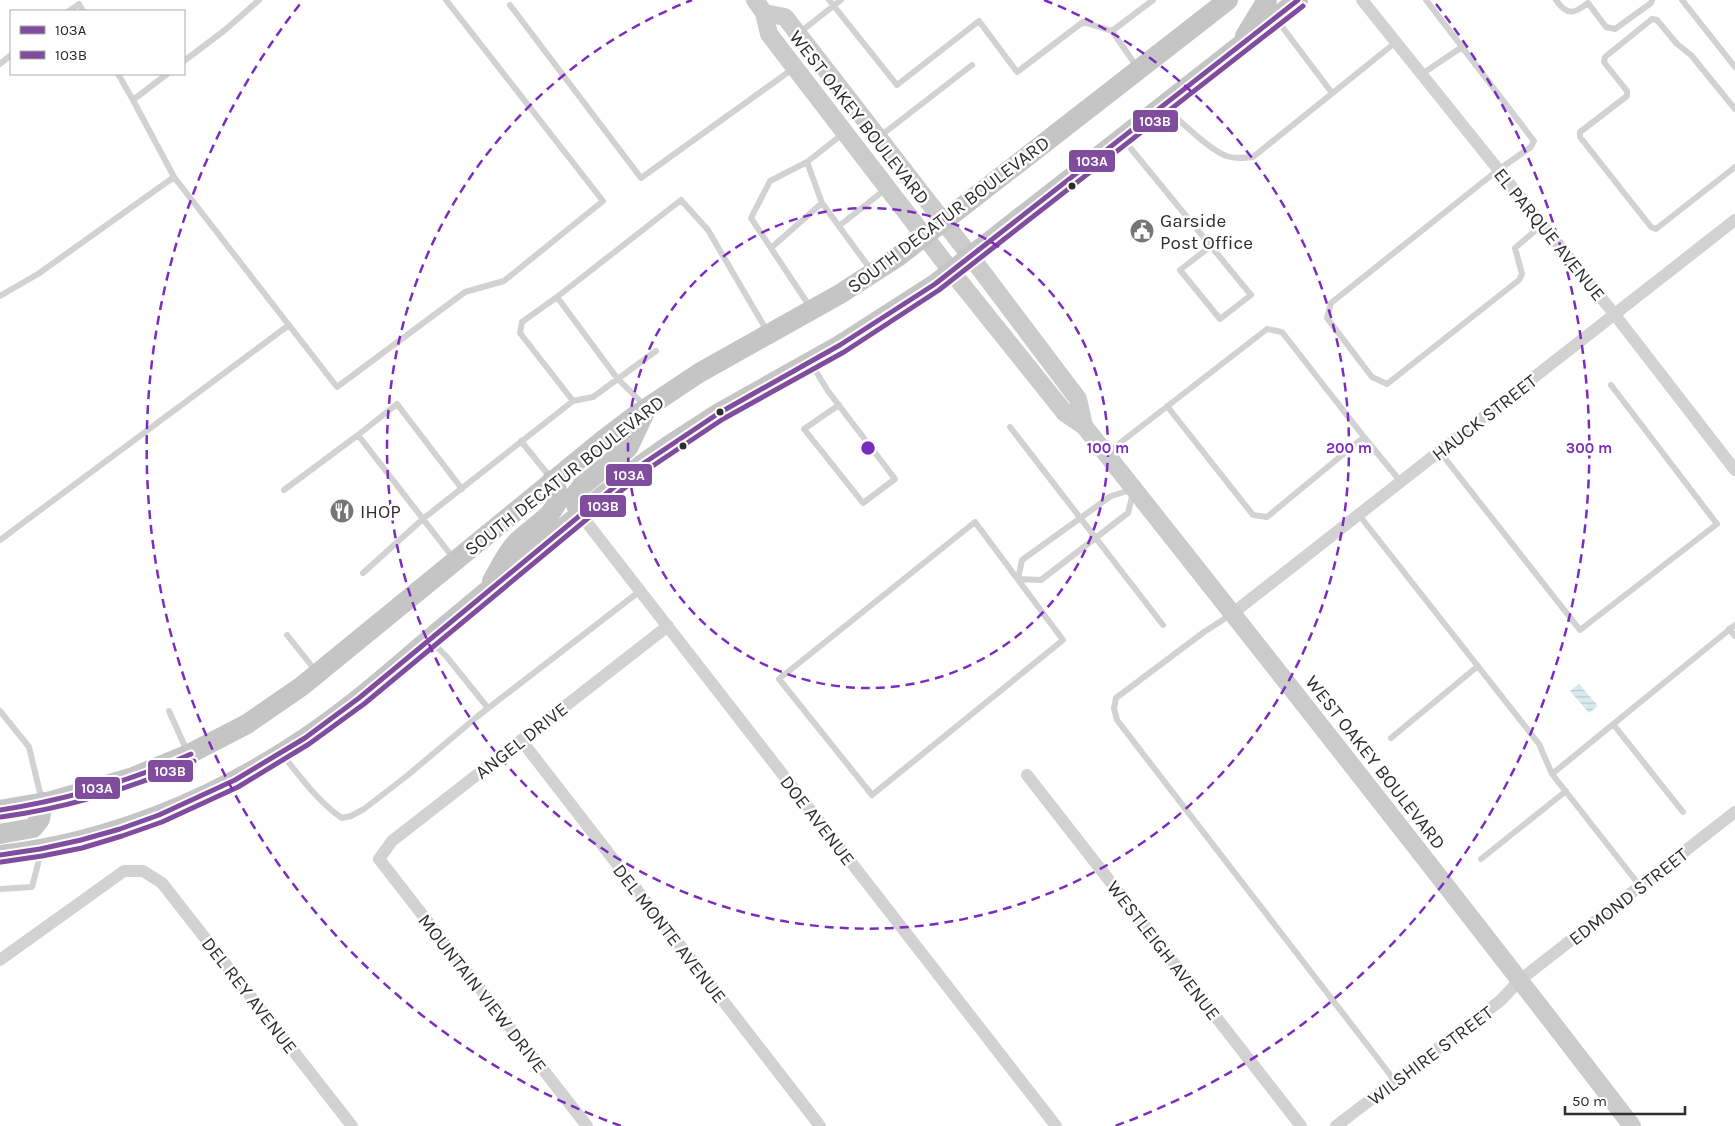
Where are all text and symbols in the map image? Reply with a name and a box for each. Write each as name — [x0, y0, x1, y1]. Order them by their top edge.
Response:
legend — [10, 10, 185, 75]
text: 103A — [55, 21, 87, 39]
street label: WEST OAKEY BOULEVARD — [784, 26, 934, 209]
text: 103B — [55, 46, 87, 64]
line badge: 103B — [1132, 109, 1179, 133]
text: 103B — [1139, 113, 1171, 130]
street label: SOUTH DECATUR BOULEVARD — [843, 132, 1054, 298]
line badge: 103A — [1068, 149, 1116, 173]
text: 103A — [1076, 153, 1108, 170]
street label: EL PARQUE AVENUE — [1489, 164, 1609, 305]
unlabelled marker — [1067, 181, 1077, 191]
place label: Garside Post Office — [1160, 210, 1253, 254]
public building icon: Garside Post Office — [1129, 218, 1155, 244]
street label: HAUCK STREET — [1428, 370, 1542, 466]
street label: SOUTH DECATUR BOULEVARD — [460, 391, 669, 561]
unlabelled marker — [715, 407, 725, 417]
centre of rings — [859, 439, 877, 457]
text: 100 m — [1087, 439, 1129, 457]
text: 200 m — [1326, 439, 1372, 457]
text: 300 m — [1566, 439, 1612, 457]
unlabelled marker — [678, 441, 688, 451]
line badge: 103A — [605, 463, 653, 487]
text: 103A — [613, 467, 645, 484]
line badge: 103B — [579, 494, 627, 518]
restaurant icon: IHOP — [329, 498, 355, 524]
text: 103B — [587, 498, 619, 515]
place label: IHOP — [360, 501, 401, 523]
street label: WEST OAKEY BOULEVARD — [1300, 671, 1450, 854]
street label: ANGEL DRIVE — [471, 698, 572, 784]
line badge: 103B — [147, 759, 194, 783]
text: 103B — [154, 763, 186, 780]
street label: DOE AVENUE — [775, 771, 859, 870]
line badge: 103A — [74, 776, 121, 800]
text: 103A — [81, 780, 113, 797]
street label: EDMOND STREET — [1565, 843, 1693, 950]
street label: DEL MONTE AVENUE — [608, 860, 730, 1008]
street label: WESTLEIGH AVENUE — [1102, 877, 1224, 1025]
street label: MOUNTAIN VIEW DRIVE — [413, 910, 551, 1077]
street label: DEL REY AVENUE — [197, 933, 302, 1058]
street label: WILSHIRE STREET — [1364, 1001, 1498, 1110]
scale bar — [1565, 1084, 1685, 1116]
text: 50 m — [1572, 1092, 1607, 1110]

